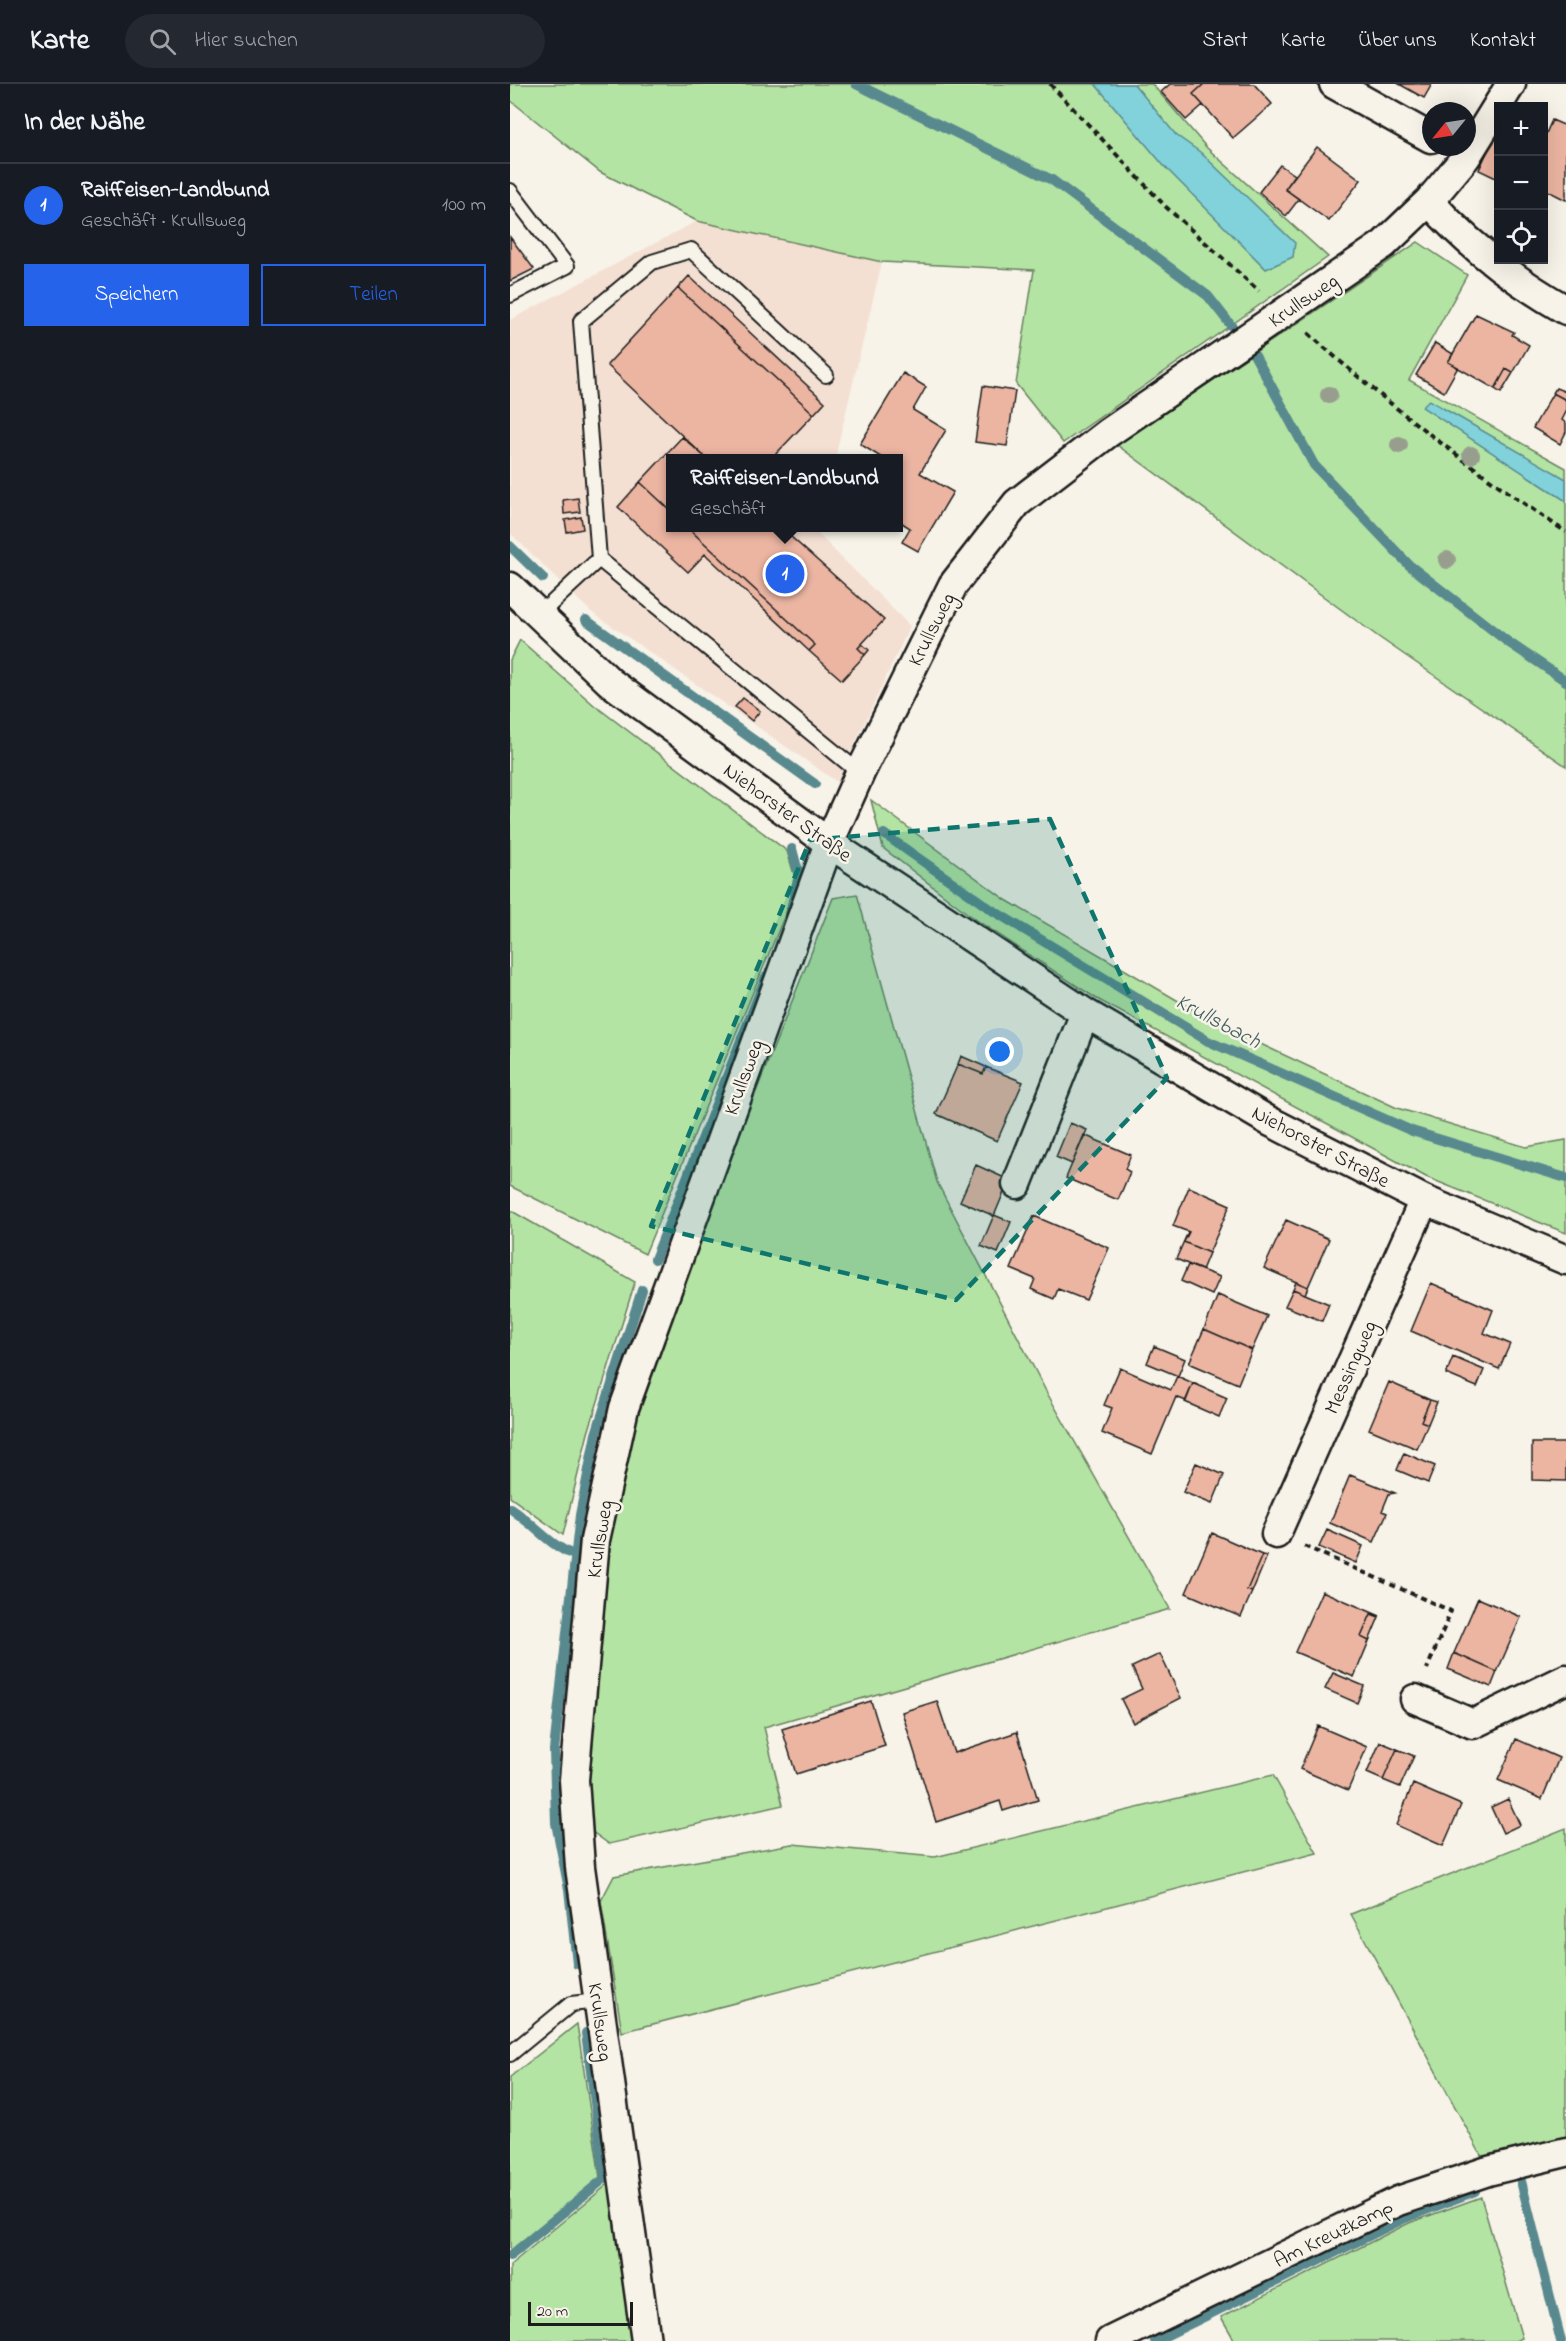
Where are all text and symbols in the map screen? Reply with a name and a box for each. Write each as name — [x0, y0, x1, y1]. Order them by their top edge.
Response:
search box — [125, 14, 545, 68]
text: Karte — [30, 21, 89, 62]
icon: search — [146, 25, 179, 58]
text: Hier suchen — [194, 25, 298, 57]
text: Start — [1202, 26, 1248, 56]
text: Karte — [1281, 26, 1325, 56]
text: Über uns — [1358, 26, 1437, 56]
text: Kontakt — [1470, 26, 1536, 56]
north arrow — [1422, 102, 1476, 156]
map controls — [1494, 102, 1548, 264]
button: + — [1494, 102, 1548, 156]
text: In der Nähe — [24, 104, 145, 142]
button: − — [1494, 156, 1548, 210]
text: Raiffeisen-Landbund — [81, 175, 269, 207]
text: 1 — [40, 191, 47, 220]
text: 100 m — [442, 191, 486, 220]
text: Geschäft · Krullsweg — [81, 207, 246, 236]
button: locate — [1494, 210, 1548, 264]
button: Speichern — [24, 264, 249, 326]
button: Teilen — [261, 264, 486, 326]
street label: Krullsweg — [1263, 267, 1346, 338]
popup — [666, 454, 903, 532]
text: Raiffeisen-Landbund — [690, 463, 879, 495]
text: Geschäft — [690, 495, 766, 524]
pin: 1 — [766, 552, 804, 596]
street label: Krullsweg — [901, 588, 966, 673]
street label: Niehorster Straße — [716, 757, 858, 871]
water label: Krullsbach — [1169, 987, 1266, 1059]
street label: Krullsweg — [717, 1035, 774, 1121]
your location — [985, 1037, 1014, 1066]
street label: Niehorster Straße — [1246, 1099, 1395, 1197]
street label: Messingweg — [1318, 1316, 1388, 1420]
street label: Krullsweg — [580, 1498, 624, 1581]
street label: Krullsweg — [577, 1981, 619, 2064]
street label: Am Kreuzkamp — [1269, 2193, 1399, 2277]
scale bar — [528, 2299, 633, 2326]
text: 20 m — [537, 2300, 568, 2324]

